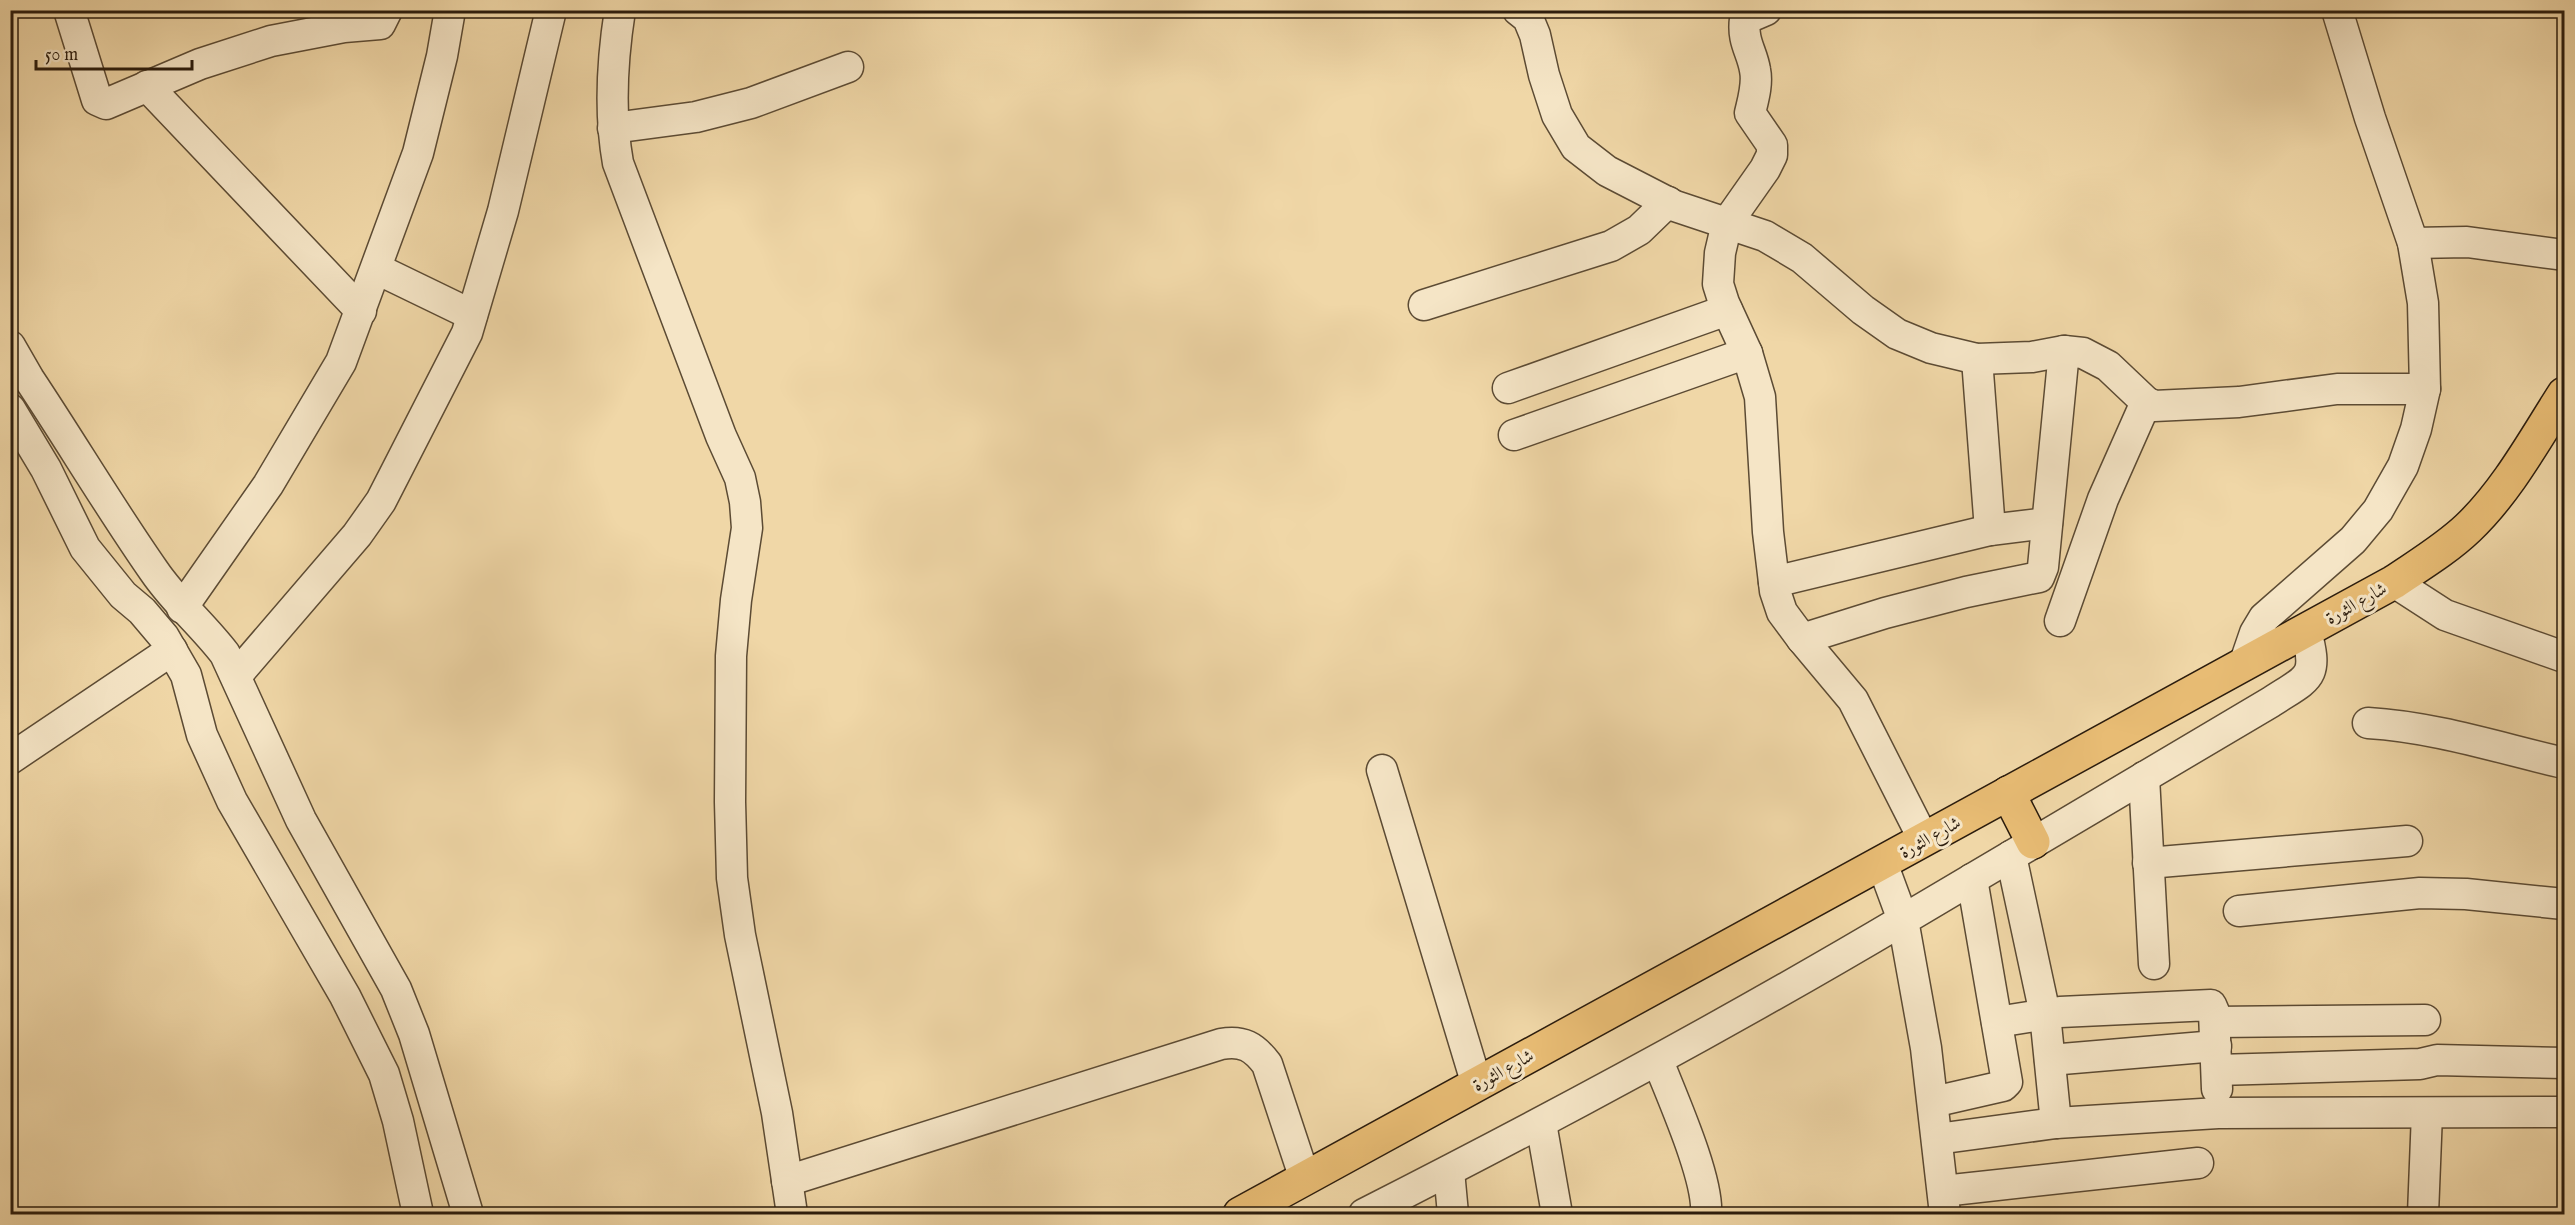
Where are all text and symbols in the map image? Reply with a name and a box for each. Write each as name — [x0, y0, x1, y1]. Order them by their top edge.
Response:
scale bar — [36, 33, 192, 71]
text: 50 m — [45, 44, 78, 67]
street label: شارع الثورة — [2322, 578, 2392, 632]
street label: شارع الثورة — [1896, 812, 1966, 866]
street label: شارع الثورة — [1469, 1045, 1539, 1099]

